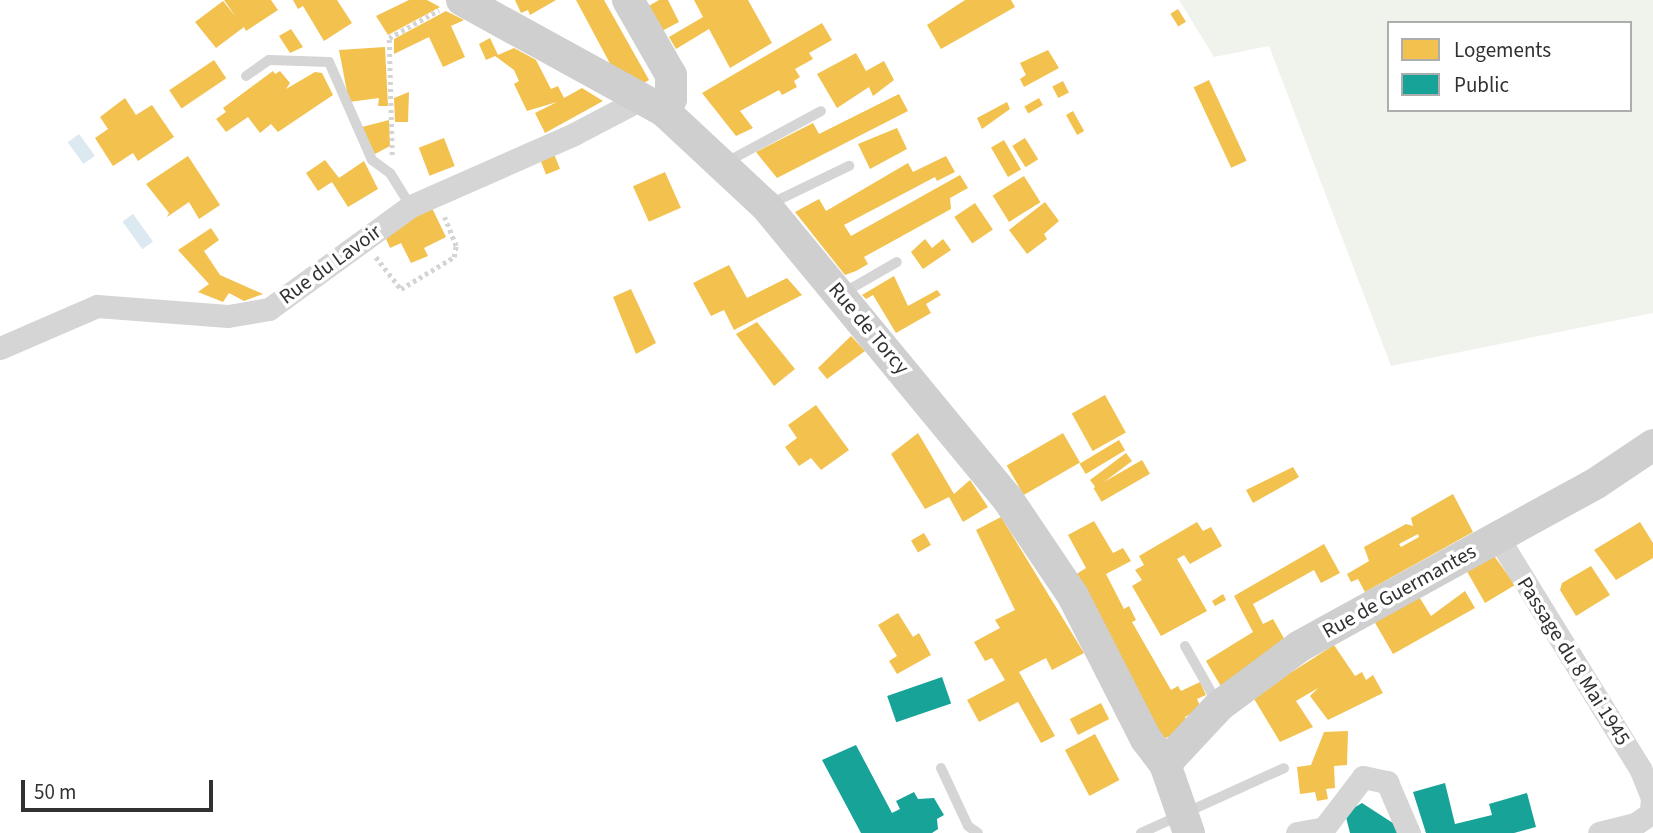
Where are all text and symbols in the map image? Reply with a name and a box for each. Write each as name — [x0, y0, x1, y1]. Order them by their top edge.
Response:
legend — [1387, 21, 1632, 112]
text: Logements — [1454, 35, 1551, 65]
text: Public — [1454, 70, 1509, 100]
street label: Rue du Lavoir — [274, 219, 386, 309]
street label: Rue de Torcy — [823, 277, 915, 379]
street label: Rue de Guermantes — [1318, 538, 1480, 644]
street label: Passage du 8 Mai 1945 — [1512, 572, 1636, 750]
scale bar — [24, 766, 217, 810]
text: 50 m — [34, 777, 76, 807]

